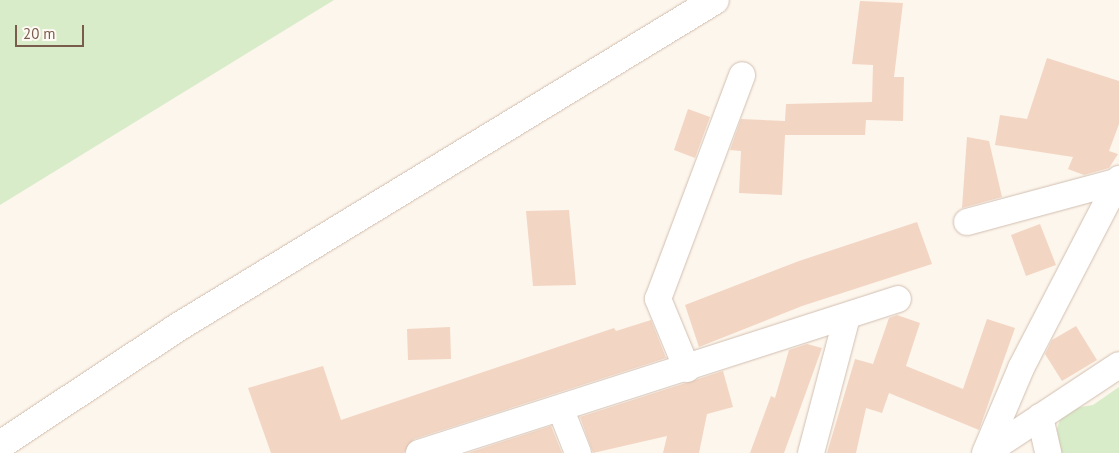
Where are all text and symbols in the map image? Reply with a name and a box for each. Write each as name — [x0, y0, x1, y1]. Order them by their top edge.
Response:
scale bar — [18, 15, 86, 47]
text: 20 m — [23, 24, 56, 43]

